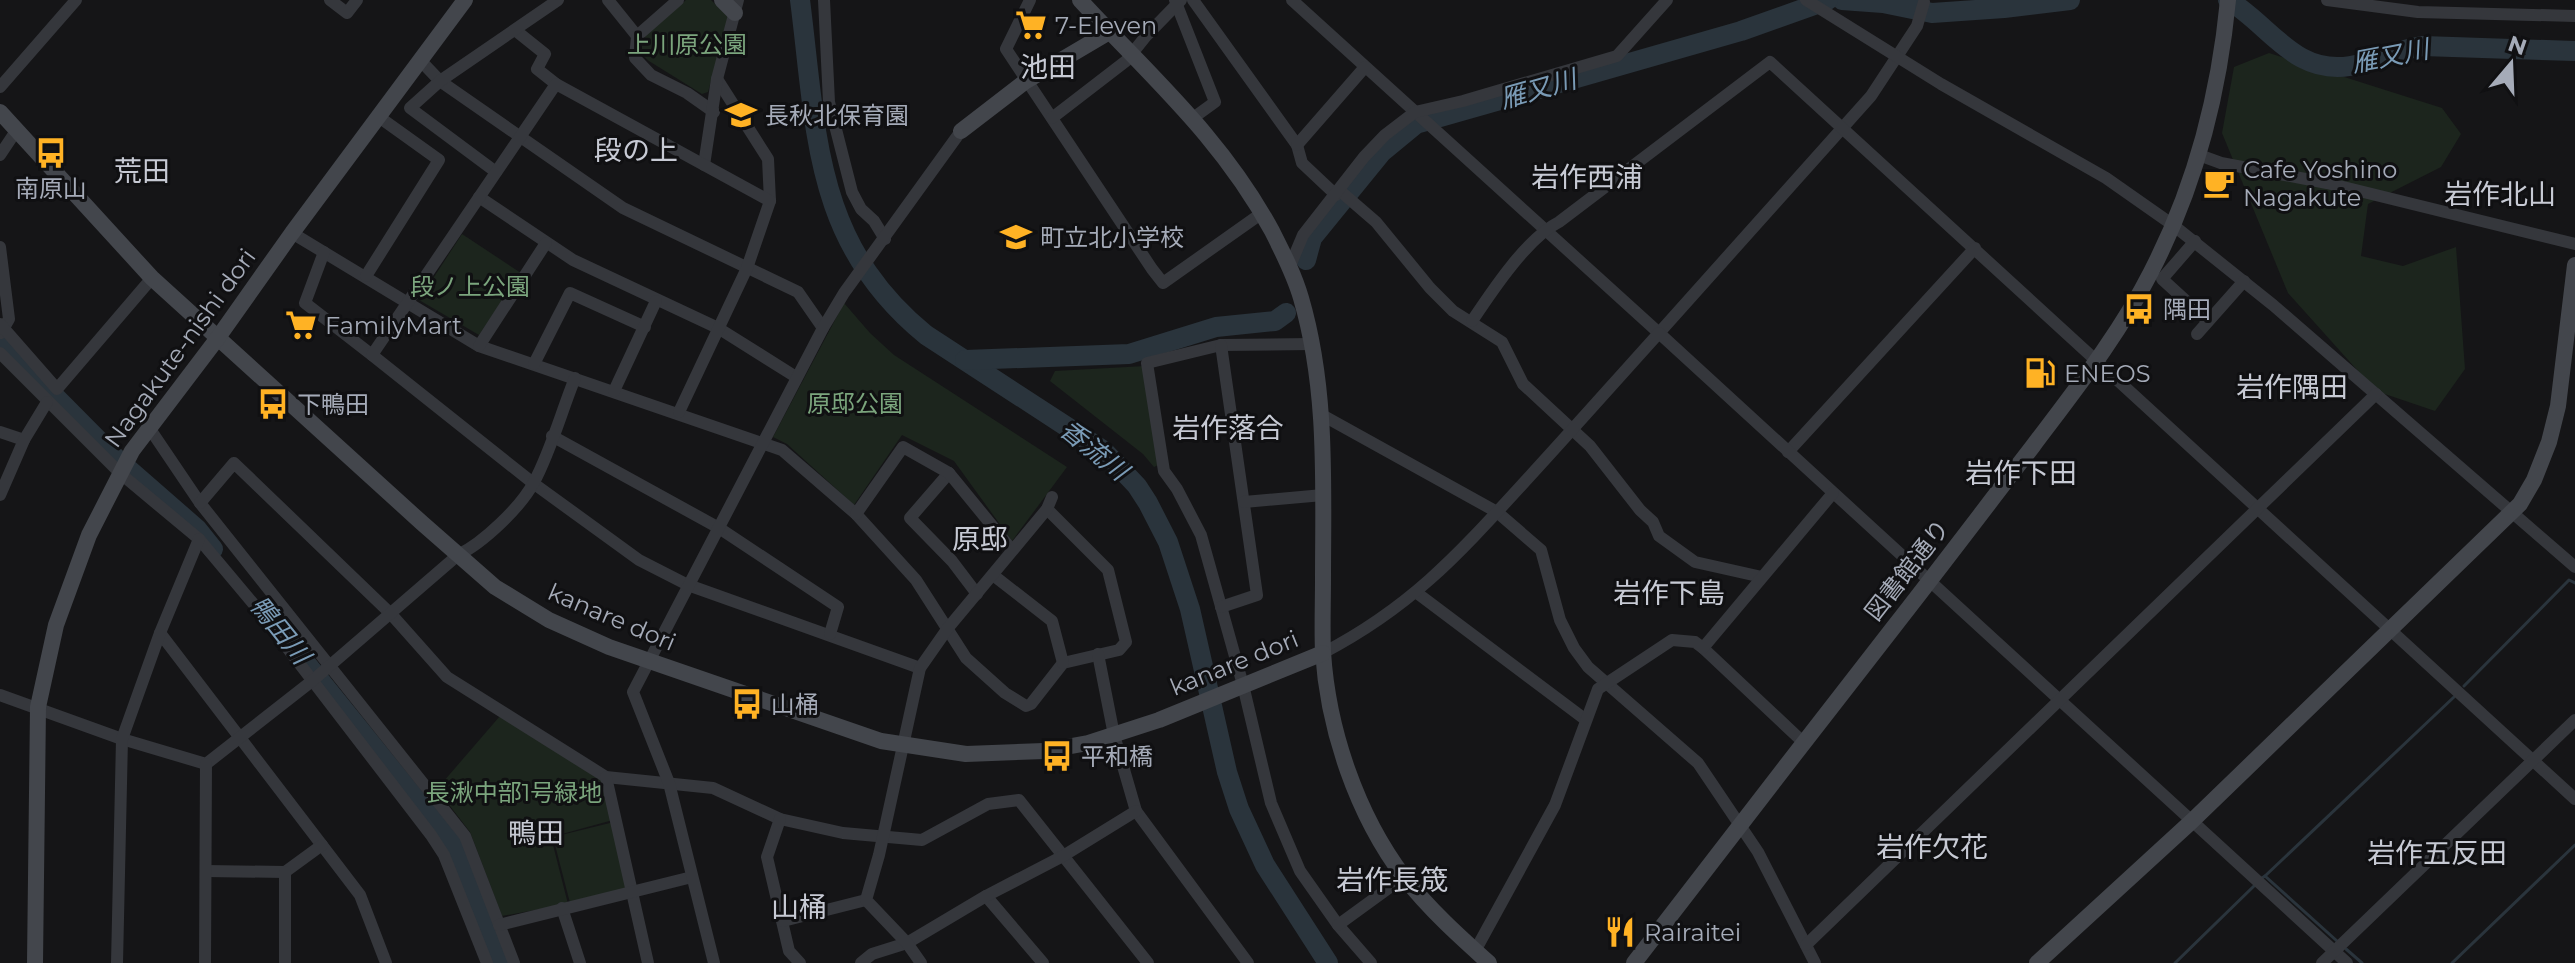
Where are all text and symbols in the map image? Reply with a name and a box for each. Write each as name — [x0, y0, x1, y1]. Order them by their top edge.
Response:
supermarket icon: 7-Eleven — [1014, 8, 1048, 42]
place label: 7-Eleven — [1055, 11, 1157, 40]
north arrow — [2471, 24, 2551, 104]
park label: 上川原公園 — [627, 30, 747, 59]
text: N — [2505, 30, 2530, 61]
water label: 雁又川 — [2349, 32, 2434, 79]
district label: 池田 — [1020, 50, 1076, 84]
water label: 雁又川 — [1496, 62, 1583, 115]
school or university icon: 長秋北保育園 — [724, 98, 758, 132]
place label: 長秋北保育園 — [765, 101, 909, 130]
district label: 段の上 — [594, 133, 678, 167]
bus stop icon: 南原山 — [34, 136, 68, 170]
district label: 荒田 — [114, 154, 170, 188]
place label: Cafe Yoshino Nagakute — [2243, 155, 2397, 212]
district label: 岩作西浦 — [1531, 160, 1643, 194]
cafe icon: Cafe Yoshino Nagakute — [2202, 166, 2236, 200]
place label: 南原山 — [15, 174, 87, 203]
district label: 岩作北山 — [2444, 177, 2556, 211]
school or university icon: 町立北小学校 — [999, 220, 1033, 254]
place label: 町立北小学校 — [1040, 223, 1184, 252]
street label: Nagakute-nishi dori — [98, 243, 262, 453]
park label: 段ノ上公園 — [410, 272, 530, 301]
bus stop icon: 隅田 — [2122, 292, 2156, 326]
place label: 隅田 — [2163, 295, 2211, 324]
supermarket icon: FamilyMart — [284, 308, 318, 342]
place label: FamilyMart — [325, 311, 462, 340]
fuel station icon: ENEOS — [2023, 356, 2057, 390]
place label: ENEOS — [2064, 359, 2150, 388]
district label: 岩作隅田 — [2236, 370, 2348, 404]
bus stop icon: 下鴨田 — [256, 387, 290, 421]
park label: 原邸公園 — [807, 389, 903, 418]
place label: 下鴨田 — [297, 390, 369, 419]
district label: 岩作落合 — [1172, 411, 1284, 445]
water label: 香流川 — [1054, 413, 1137, 489]
district label: 岩作下田 — [1965, 456, 2077, 490]
street label: 図書館通り — [1859, 514, 1955, 626]
district label: 原邸 — [952, 522, 1008, 556]
district label: 岩作下島 — [1613, 576, 1725, 610]
street label: kanare dori — [544, 577, 680, 657]
water label: 鴨田川 — [243, 590, 319, 673]
street label: kanare dori — [1166, 624, 1302, 702]
bus stop icon: 山桶 — [730, 687, 764, 721]
place label: 山桶 — [771, 690, 819, 719]
bus stop icon: 平和橋 — [1040, 739, 1074, 773]
place label: 平和橋 — [1081, 742, 1153, 771]
park label: 長湫中部1号緑地 — [426, 778, 602, 807]
district label: 鴨田 — [508, 816, 564, 850]
district label: 岩作欠花 — [1876, 830, 1988, 864]
district label: 岩作五反田 — [2367, 836, 2507, 870]
district label: 岩作長筬 — [1336, 863, 1448, 897]
district label: 山桶 — [771, 890, 827, 924]
restaurant icon: Rairaitei — [1603, 915, 1637, 949]
place label: Rairaitei — [1644, 918, 1741, 947]

